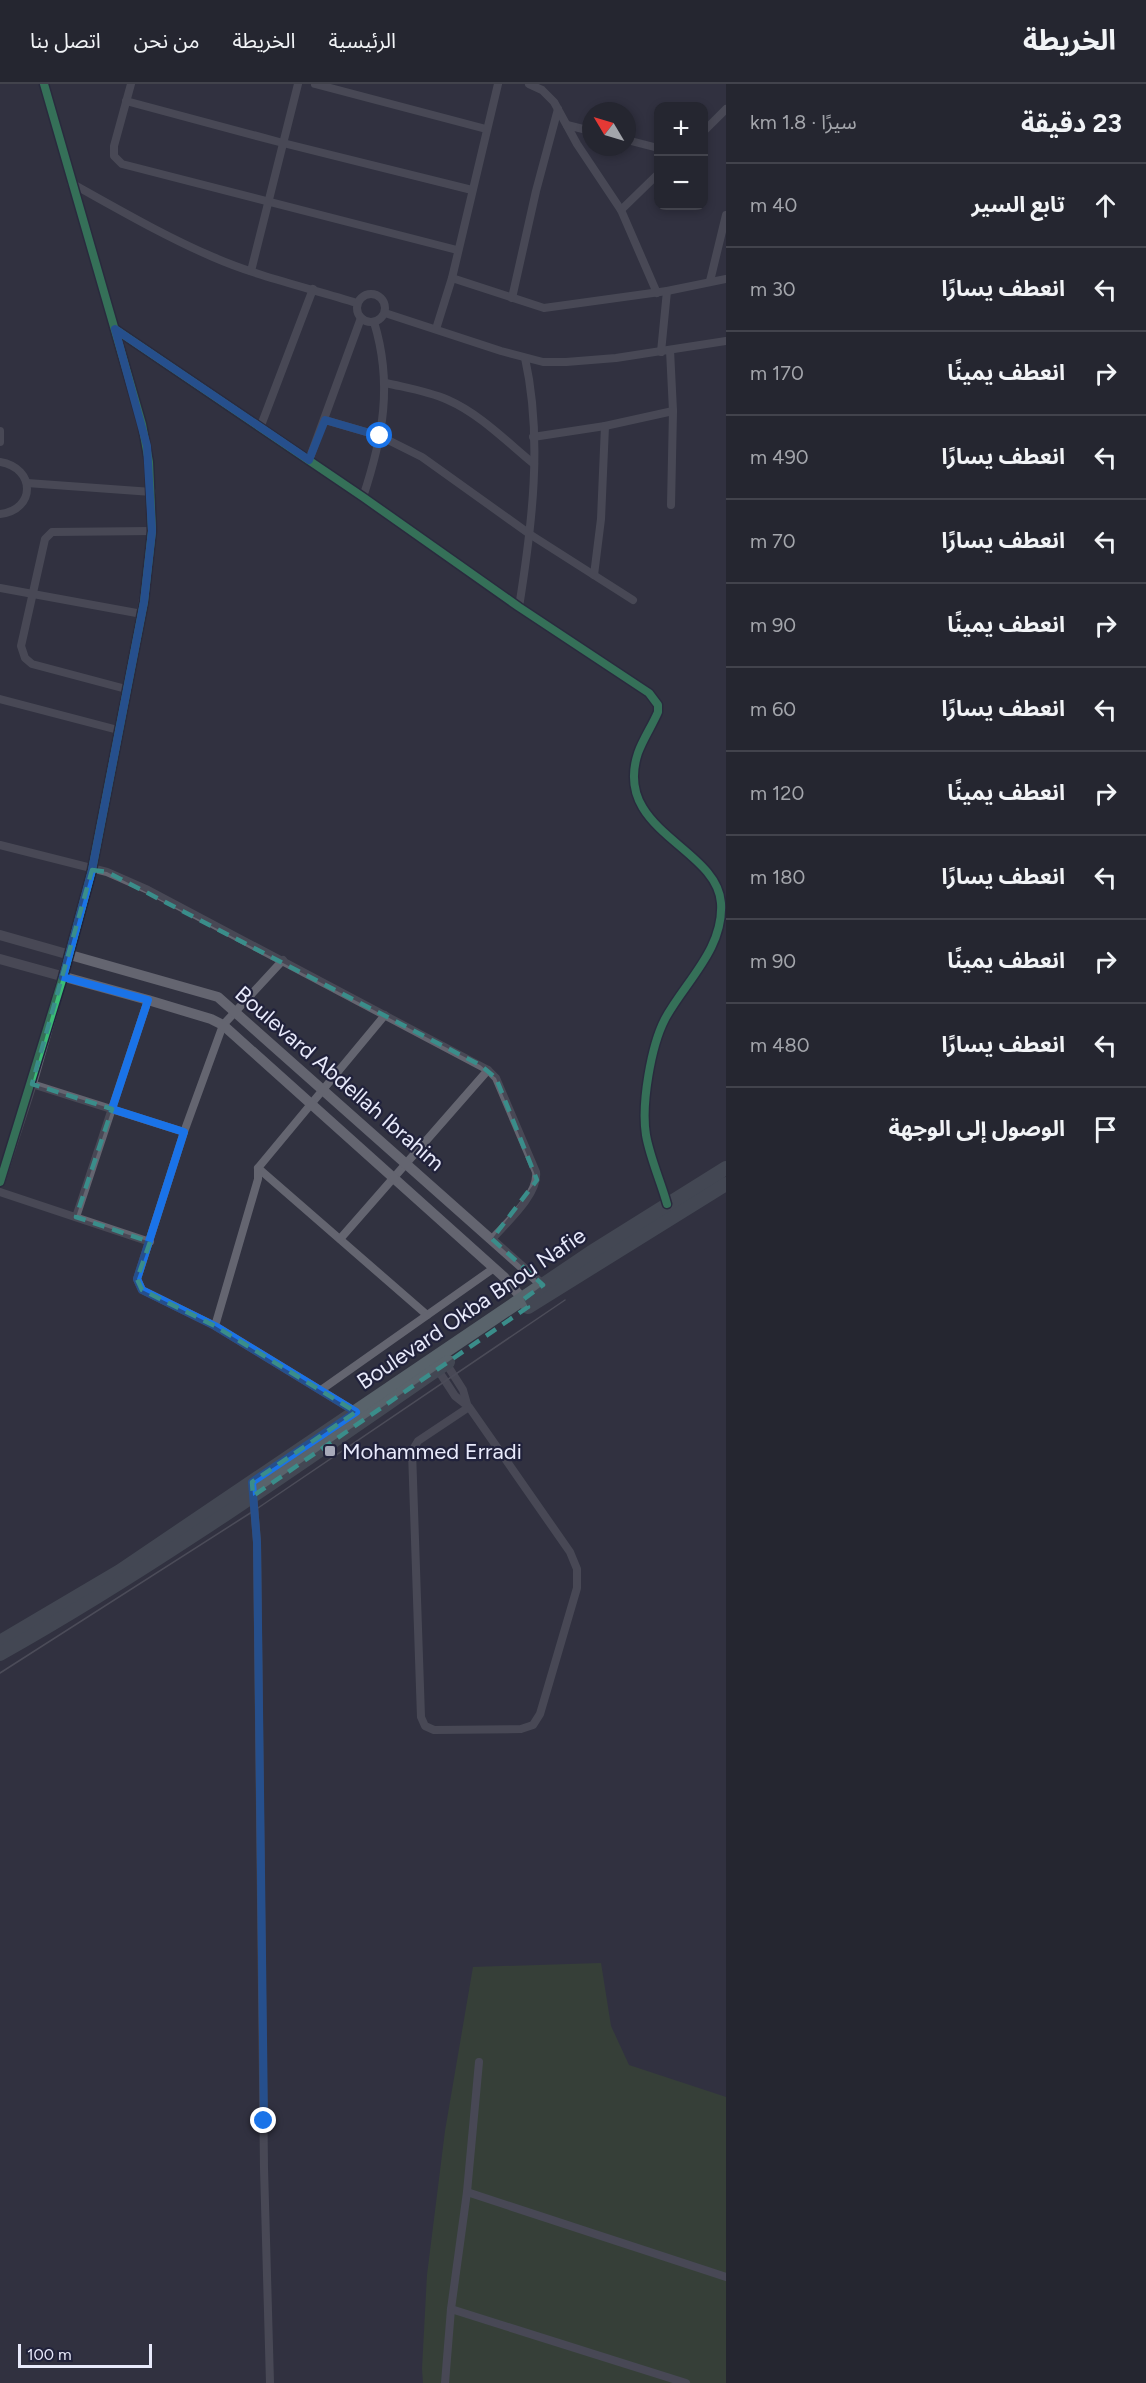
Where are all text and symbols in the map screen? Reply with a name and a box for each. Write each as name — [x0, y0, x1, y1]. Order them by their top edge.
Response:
text: الخريطة — [1023, 23, 1116, 57]
text: اتصل بنا — [30, 28, 101, 53]
text: من نحن — [134, 28, 200, 53]
text: الخريطة — [233, 28, 296, 53]
text: الرئيسية — [329, 28, 396, 53]
north arrow — [582, 102, 636, 156]
map controls — [654, 102, 708, 210]
button: + — [654, 102, 708, 156]
text: 23 دقيقة — [1021, 107, 1122, 139]
text: سيرًا · 1.8 km — [750, 110, 857, 134]
button: − — [654, 156, 708, 210]
icon: ahead — [1089, 189, 1122, 222]
text: تابع السير — [971, 191, 1065, 218]
text: 40 m — [750, 193, 797, 217]
icon: left — [1089, 273, 1122, 306]
text: انعطف يسارًا — [942, 275, 1065, 302]
text: 30 m — [750, 277, 796, 301]
icon: right — [1089, 357, 1122, 390]
text: انعطف يمينًا — [947, 359, 1065, 386]
text: 170 m — [750, 361, 804, 385]
route start — [366, 422, 392, 448]
icon: left — [1089, 441, 1122, 474]
text: انعطف يسارًا — [942, 443, 1065, 470]
text: 490 m — [750, 445, 809, 469]
icon: left — [1089, 525, 1122, 558]
text: انعطف يسارًا — [942, 527, 1065, 554]
text: 70 m — [750, 529, 796, 553]
icon: right — [1089, 609, 1122, 642]
text: انعطف يمينًا — [947, 611, 1065, 638]
text: 90 m — [750, 613, 796, 637]
icon: left — [1089, 693, 1122, 726]
text: انعطف يسارًا — [942, 695, 1065, 722]
text: 60 m — [750, 697, 796, 721]
icon: right — [1089, 777, 1122, 810]
text: انعطف يمينًا — [947, 779, 1065, 806]
text: 120 m — [750, 781, 804, 805]
icon: left — [1089, 861, 1122, 894]
text: انعطف يسارًا — [942, 863, 1065, 890]
text: 180 m — [750, 865, 805, 889]
icon: right — [1089, 945, 1122, 978]
text: انعطف يمينًا — [947, 947, 1065, 974]
text: 90 m — [750, 949, 796, 973]
street label: Boulevard Abdellah Ibrahim — [230, 980, 450, 1177]
icon: left — [1089, 1029, 1122, 1062]
text: انعطف يسارًا — [942, 1031, 1065, 1058]
text: 480 m — [750, 1033, 810, 1057]
icon: arrive — [1089, 1113, 1122, 1146]
text: الوصول إلى الوجهة — [888, 1115, 1065, 1142]
street label: Boulevard Okba Bnou Nafie — [352, 1222, 591, 1395]
place label: Mohammed Erradi — [342, 1438, 522, 1465]
marker: Mohammed Erradi — [323, 1444, 337, 1458]
route end — [250, 2107, 276, 2133]
scale bar — [18, 2341, 152, 2368]
text: 100 m — [27, 2345, 72, 2364]

